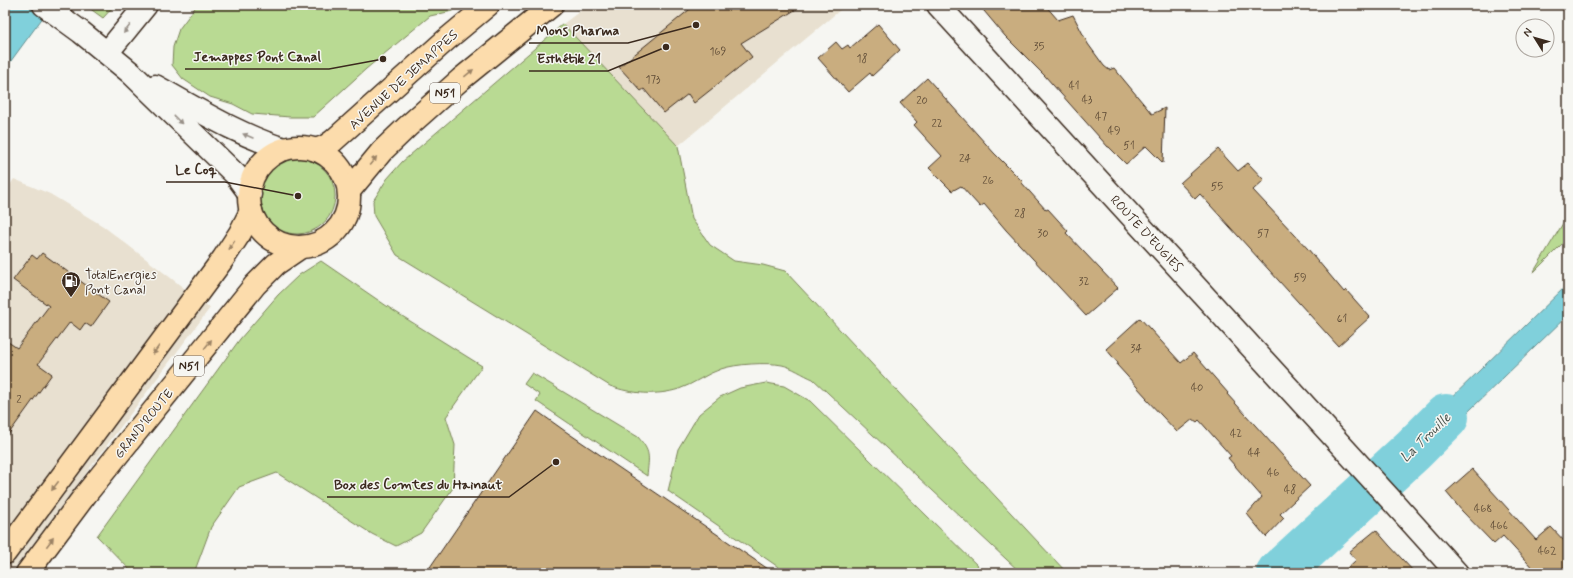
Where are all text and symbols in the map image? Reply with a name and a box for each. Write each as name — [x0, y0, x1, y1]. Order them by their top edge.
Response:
callout: Mons Pharma — [529, 17, 628, 43]
north arrow — [1515, 18, 1555, 58]
text: Mons Pharma — [537, 22, 620, 40]
one-way arrow — [122, 24, 131, 35]
text: N — [1520, 25, 1536, 40]
street label: AVENUE DE JEMAPPES — [346, 26, 463, 134]
house number: 35 — [1034, 40, 1045, 54]
callout: Jemappes Pont Canal — [185, 43, 329, 69]
callout: Esthétik 21 — [529, 45, 608, 71]
house number: 169 — [710, 45, 727, 59]
text: Jemappes Pont Canal — [193, 48, 321, 66]
text: Esthétik 21 — [537, 50, 601, 68]
house number: 18 — [857, 52, 867, 66]
one-way arrow — [463, 68, 474, 77]
house number: 173 — [646, 73, 661, 87]
house number: 41 — [1068, 79, 1080, 93]
road number: N51 — [430, 83, 460, 103]
house number: 43 — [1081, 93, 1093, 107]
house number: 20 — [916, 94, 928, 108]
house number: 47 — [1095, 110, 1107, 124]
one-way arrow — [173, 115, 183, 125]
house number: 22 — [931, 117, 943, 131]
house number: 49 — [1108, 124, 1120, 138]
one-way arrow — [242, 133, 253, 139]
house number: 51 — [1123, 139, 1135, 153]
house number: 24 — [959, 152, 971, 166]
callout: Le Coq — [166, 156, 225, 182]
one-way arrow — [369, 156, 378, 166]
text: Le Coq — [175, 161, 217, 179]
house number: 26 — [982, 174, 994, 188]
house number: 55 — [1211, 180, 1223, 194]
street label: ROUTE D'EUGIES — [1106, 192, 1186, 276]
house number: 28 — [1014, 207, 1026, 221]
house number: 30 — [1037, 227, 1049, 241]
house number: 57 — [1257, 227, 1270, 241]
one-way arrow — [228, 240, 236, 250]
place label: TotalEnergies Pont Canal — [85, 267, 157, 299]
fuel station icon: TotalEnergies Pont Canal — [60, 270, 82, 298]
house number: 59 — [1293, 271, 1307, 285]
house number: 32 — [1079, 275, 1090, 289]
house number: 61 — [1337, 312, 1347, 326]
one-way arrow — [203, 338, 212, 349]
house number: 34 — [1130, 342, 1142, 356]
one-way arrow — [152, 345, 160, 356]
road number: N51 — [174, 356, 204, 376]
house number: 40 — [1191, 381, 1203, 395]
street label: GRAND'ROUTE — [111, 385, 178, 462]
house number: 2 — [16, 393, 22, 407]
water label: La Trouille — [1397, 409, 1455, 466]
house number: 42 — [1230, 427, 1242, 441]
house number: 44 — [1247, 446, 1261, 460]
house number: 46 — [1267, 466, 1279, 480]
callout: Box des Comtes du Hainaut — [327, 471, 509, 497]
text: Box des Comtes du Hainaut — [334, 476, 502, 494]
one-way arrow — [51, 481, 59, 492]
house number: 48 — [1284, 483, 1296, 497]
house number: 468 — [1474, 502, 1492, 516]
house number: 466 — [1490, 519, 1508, 533]
one-way arrow — [46, 536, 54, 547]
house number: 462 — [1537, 544, 1557, 558]

